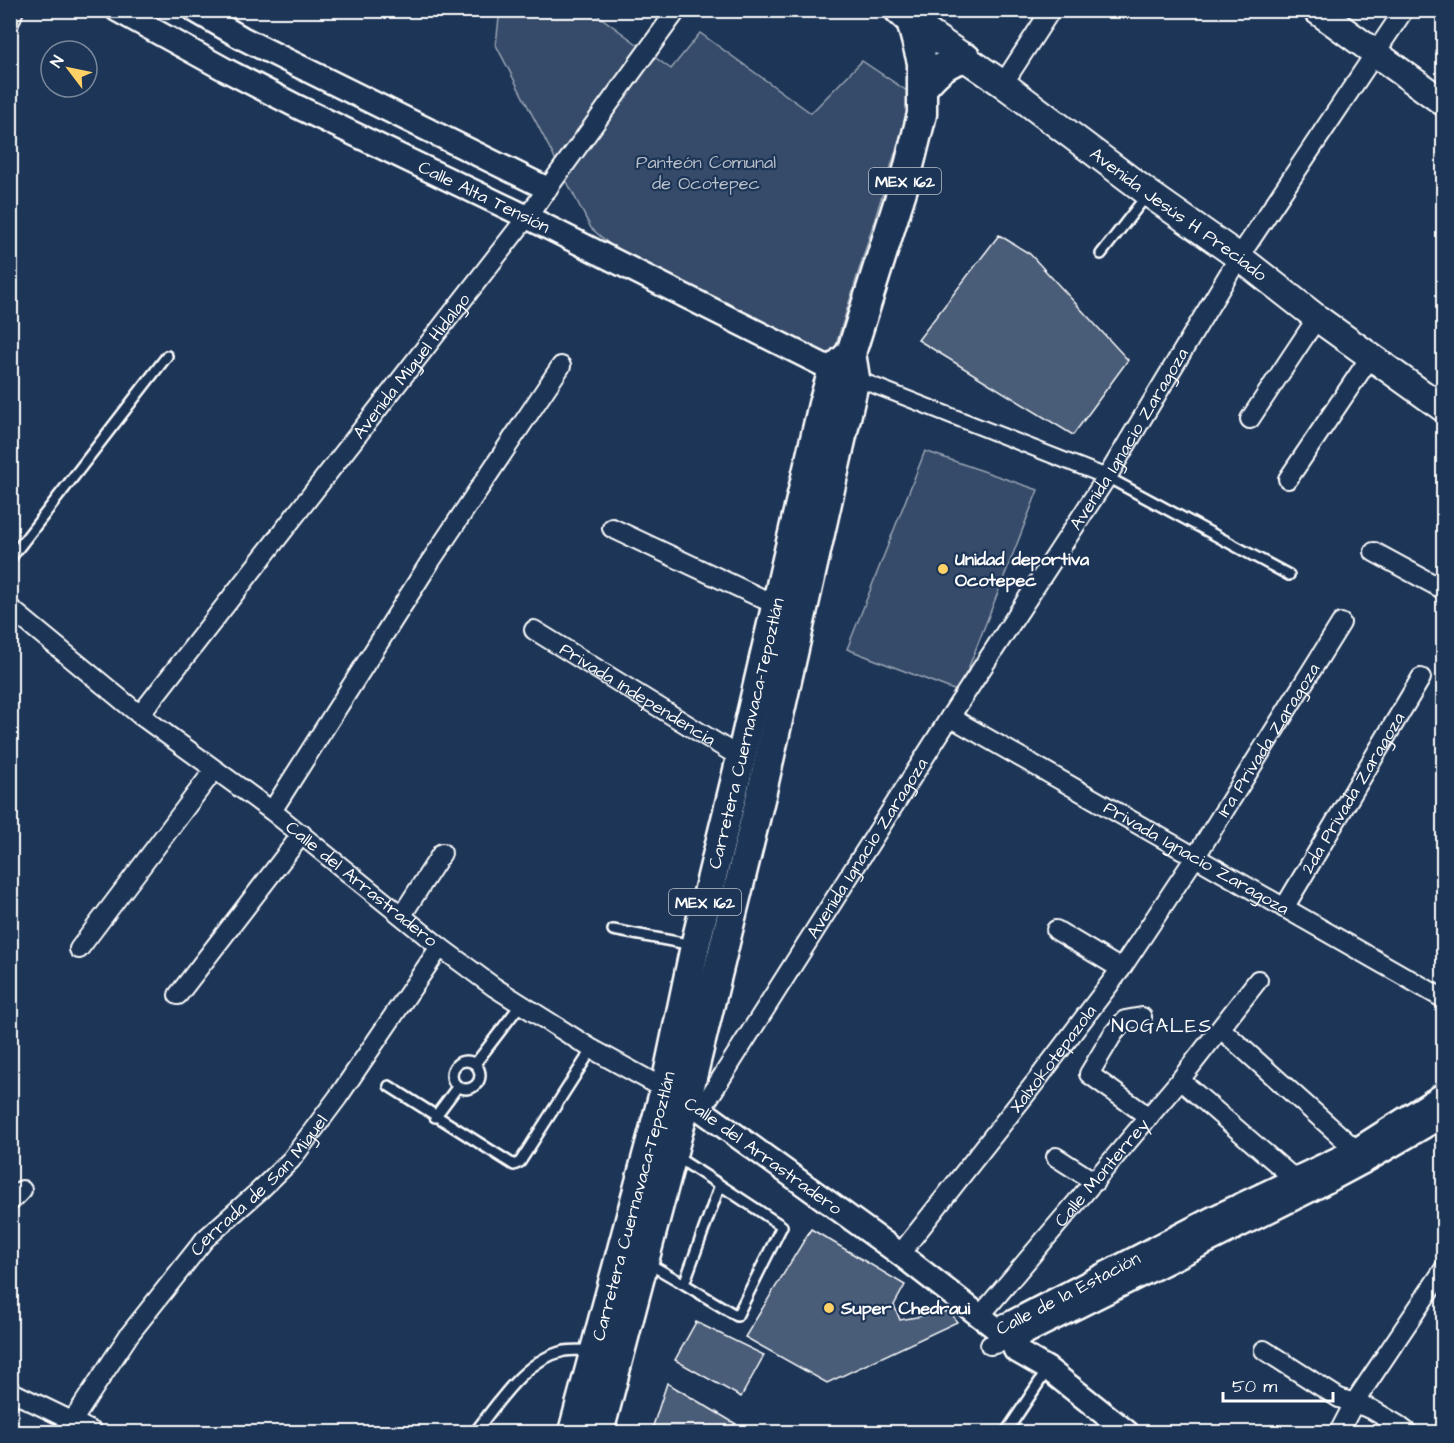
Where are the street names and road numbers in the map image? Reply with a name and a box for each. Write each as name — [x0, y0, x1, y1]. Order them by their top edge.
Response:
street label: Avenida Jesús H Preciado — [1084, 142, 1272, 287]
street label: Calle Alta Tensión — [414, 155, 554, 240]
road number: MEX 162 — [869, 168, 941, 194]
street label: Avenida Miguel Hidalgo — [347, 288, 476, 444]
street label: Avenida Ignacio Zaragoza — [1064, 343, 1195, 535]
street label: Carretera Cuernavaca-Tepoztlán — [702, 595, 791, 871]
street label: Privada Independencia — [555, 637, 720, 752]
street label: 1ra Privada Zaragoza — [1211, 659, 1326, 822]
street label: 2da Privada Zaragoza — [1295, 708, 1411, 879]
street label: Avenida Ignacio Zaragoza — [801, 753, 934, 944]
street label: Privada Ignacio Zaragoza — [1099, 795, 1294, 921]
street label: Calle del Arrastradero — [280, 815, 443, 953]
road number: MEX 162 — [669, 889, 741, 915]
street label: Xalxokotepazola — [1004, 1000, 1103, 1118]
street label: Carretera Cuernavaca-Tepoztlán — [586, 1069, 681, 1343]
street label: Calle del Arrastradero — [680, 1091, 847, 1221]
street label: Cerrada de San Miguel — [184, 1109, 334, 1261]
street label: Calle Monterrey — [1049, 1113, 1156, 1233]
street label: Calle de la Estación — [992, 1246, 1145, 1341]

